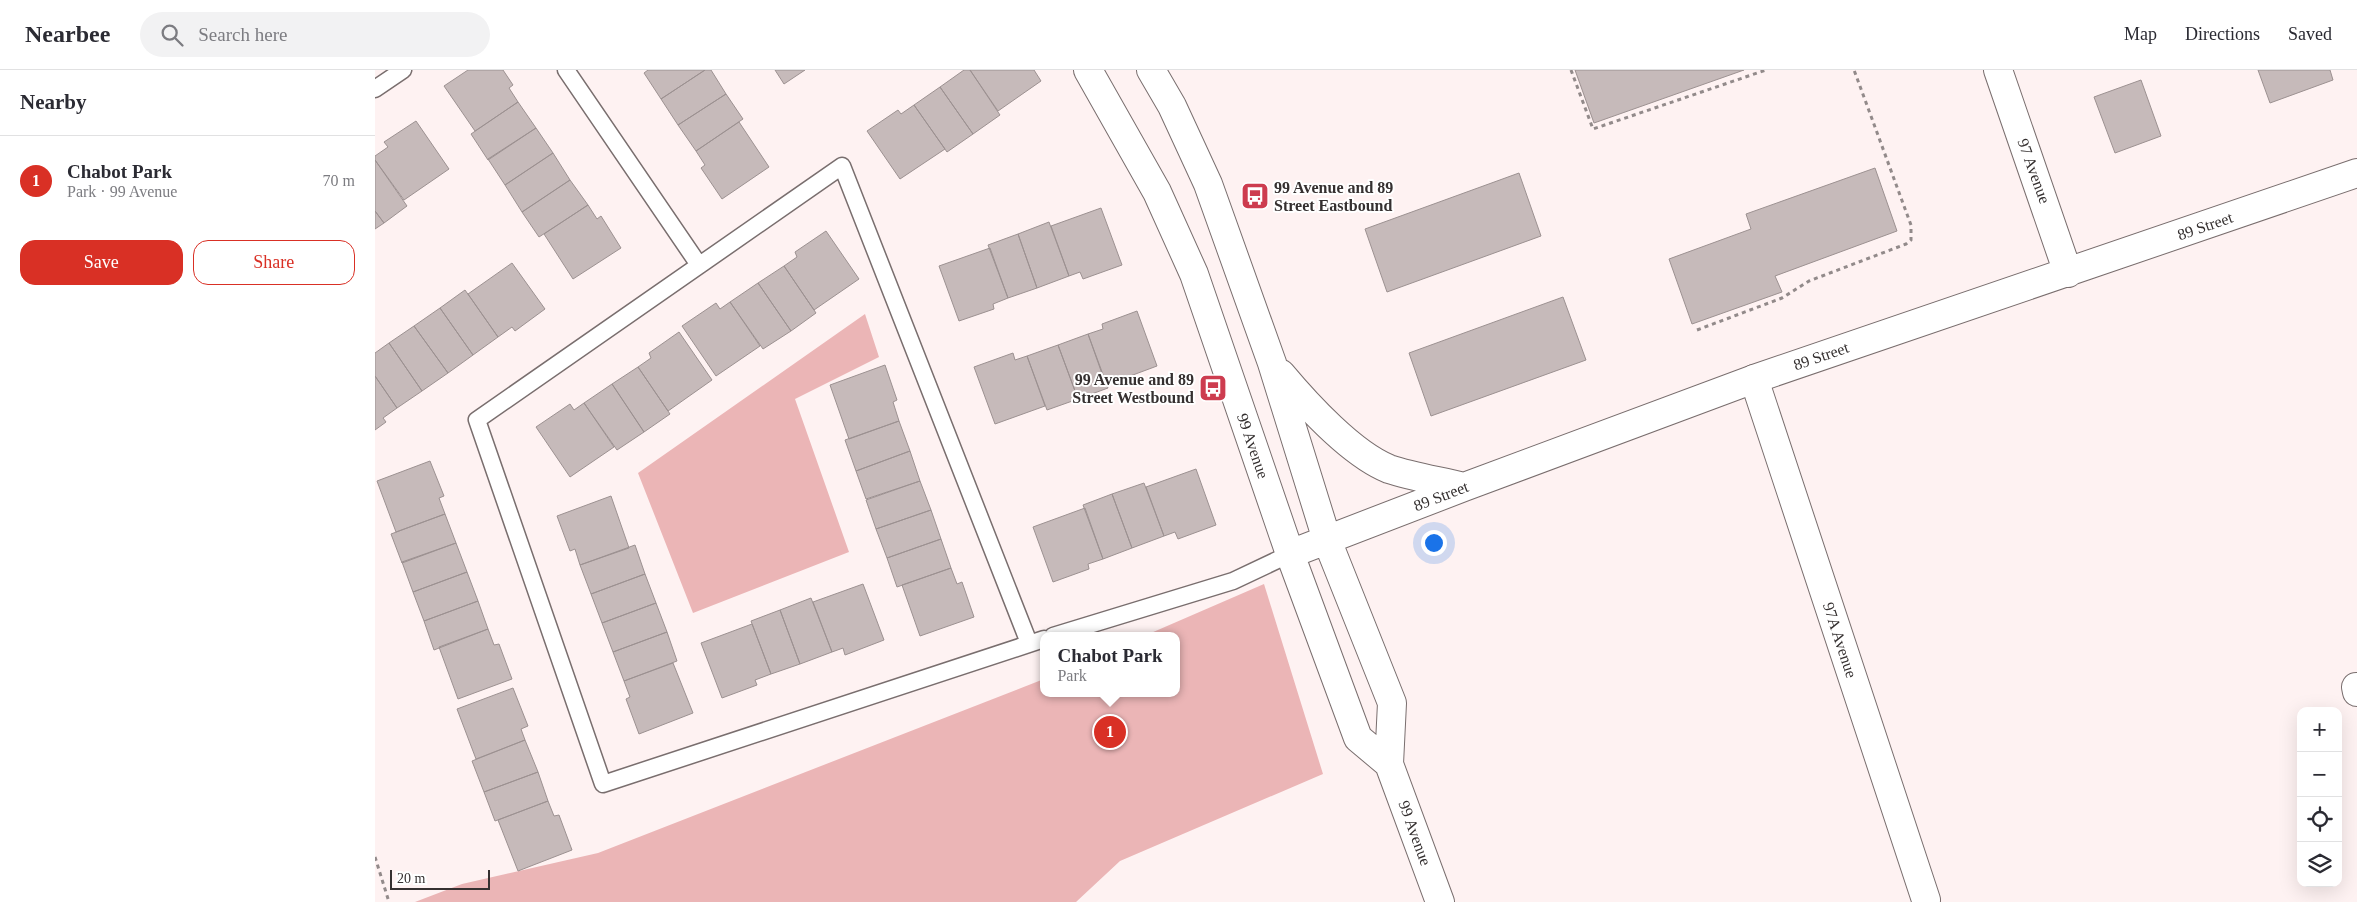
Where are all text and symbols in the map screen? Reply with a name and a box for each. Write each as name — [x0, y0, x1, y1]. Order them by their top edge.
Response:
search box — [140, 12, 490, 57]
text: Nearbee — [25, 21, 110, 47]
icon: search — [158, 21, 186, 49]
text: Search here — [198, 24, 287, 45]
text: Map — [2124, 24, 2157, 44]
text: Directions — [2185, 24, 2260, 44]
text: Saved — [2288, 24, 2332, 44]
text: Nearby — [20, 90, 87, 114]
street label: 97 Avenue — [2014, 136, 2054, 206]
text: Chabot Park — [67, 161, 172, 182]
text: 1 — [32, 172, 40, 189]
text: 70 m — [323, 172, 355, 189]
place label: 99 Avenue and 89 Street Eastbound — [1274, 179, 1393, 214]
bus stop icon: 99 Avenue and 89 Street Eastbound — [1240, 181, 1270, 211]
text: Park · 99 Avenue — [67, 183, 177, 200]
street label: 89 Street — [2175, 208, 2235, 243]
button: Save — [20, 240, 183, 285]
button: Share — [193, 240, 355, 285]
street label: 89 Street — [1791, 338, 1851, 373]
place label: 99 Avenue and 89 Street Westbound — [1072, 371, 1194, 406]
bus stop icon: 99 Avenue and 89 Street Westbound — [1198, 373, 1228, 403]
street label: 99 Avenue — [1234, 411, 1272, 481]
street label: 89 Street — [1411, 478, 1471, 514]
your location — [1421, 530, 1447, 556]
street label: 97A Avenue — [1820, 600, 1860, 680]
popup — [1040, 632, 1180, 697]
text: Chabot Park — [1057, 645, 1163, 666]
text: Park — [1057, 667, 1087, 684]
map controls — [2297, 707, 2342, 887]
button: + — [2297, 707, 2342, 752]
pin: 1 — [1094, 713, 1126, 751]
button: − — [2297, 752, 2342, 797]
button: locate — [2297, 797, 2342, 842]
street label: 99 Avenue — [1395, 798, 1435, 868]
button: layers — [2297, 842, 2342, 887]
scale bar — [390, 867, 490, 890]
text: 20 m — [397, 871, 425, 886]

